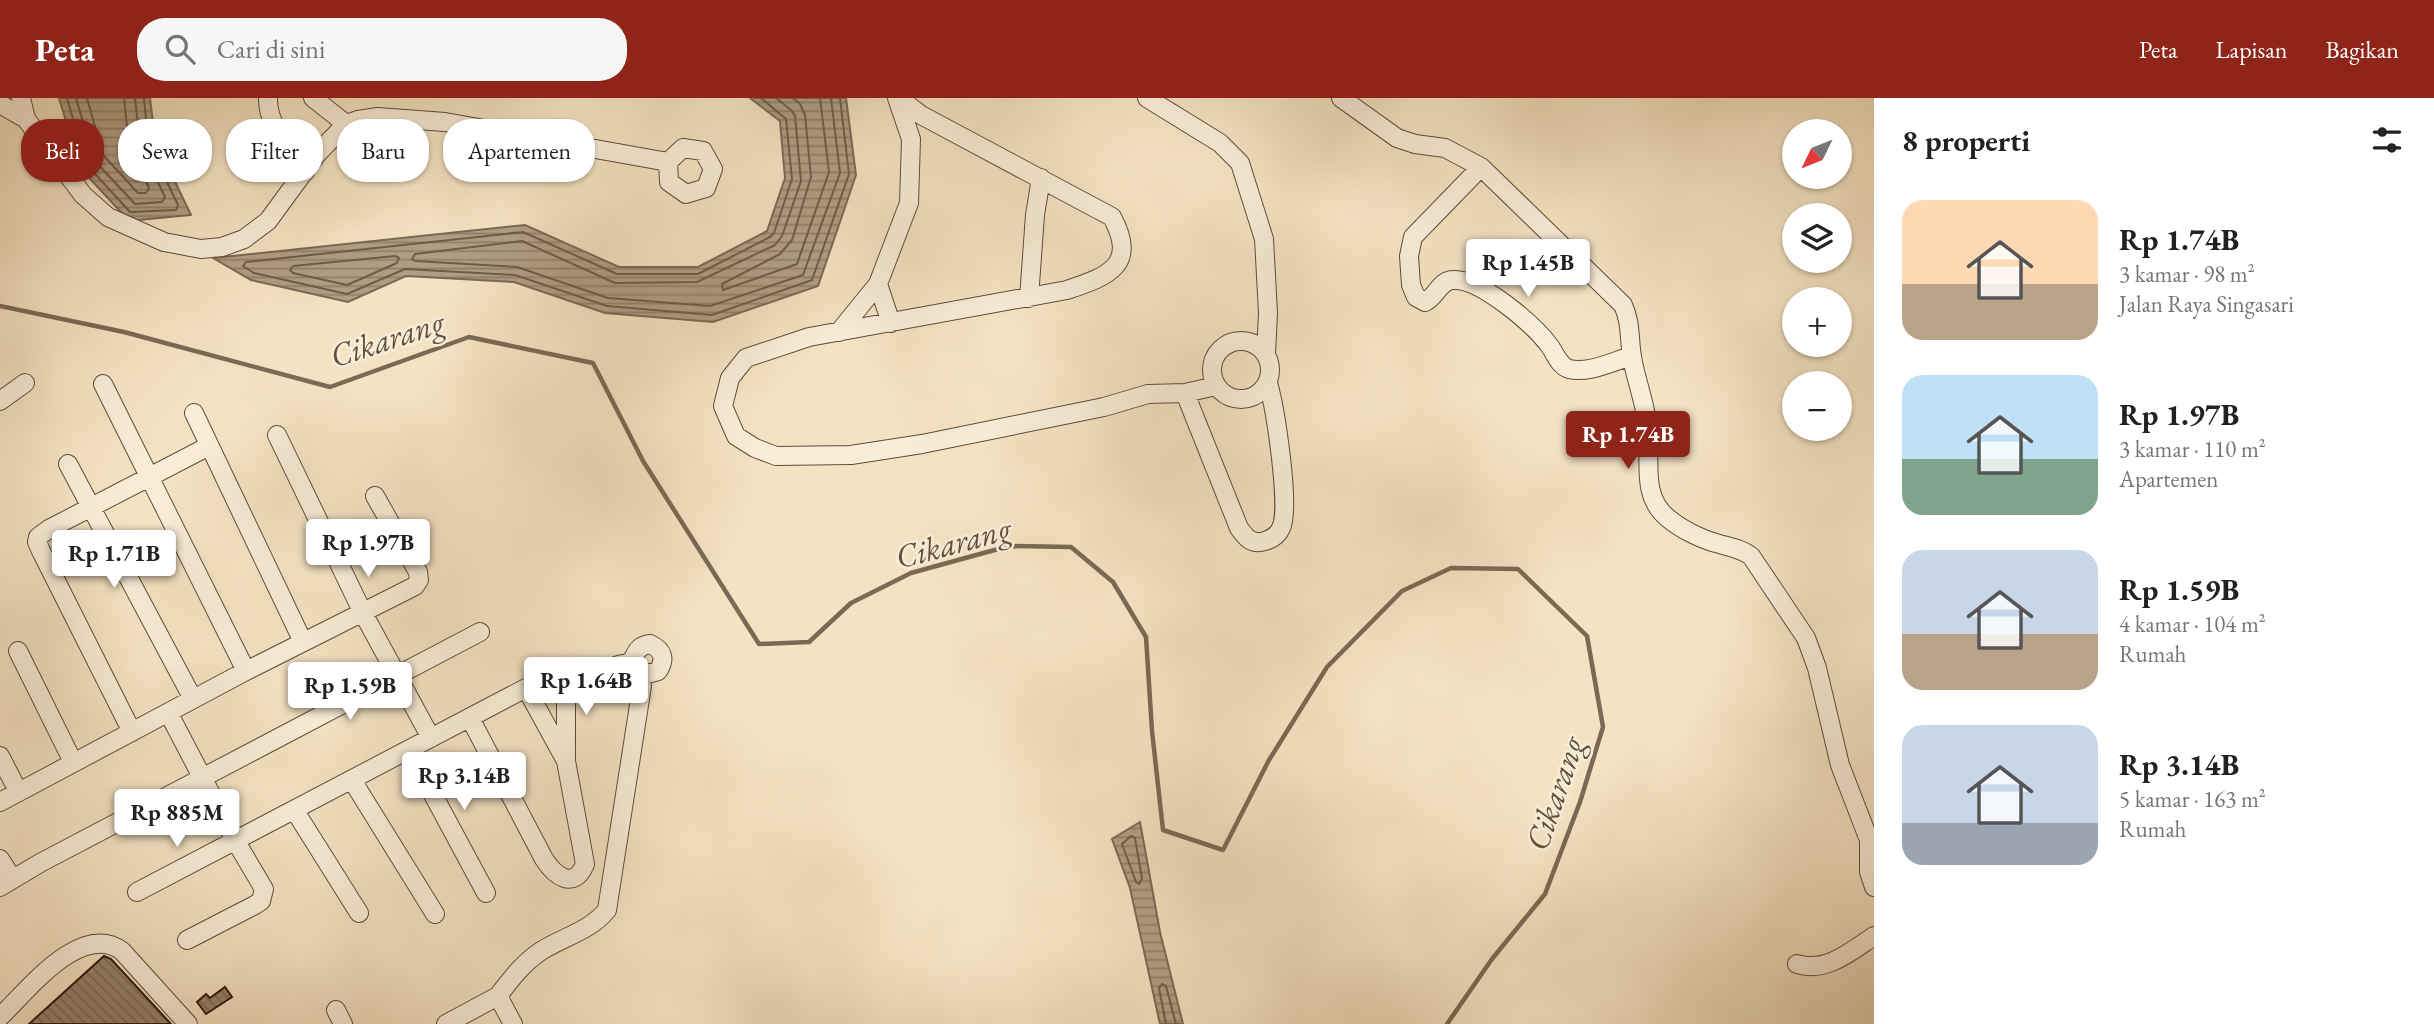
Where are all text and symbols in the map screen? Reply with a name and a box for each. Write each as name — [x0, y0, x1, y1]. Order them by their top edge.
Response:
search box — [137, 18, 627, 81]
text: Peta — [35, 28, 95, 71]
icon: search — [161, 30, 199, 68]
text: Cari di sini — [217, 32, 325, 66]
text: Peta — [2139, 34, 2178, 65]
text: Lapisan — [2216, 34, 2288, 65]
text: Bagikan — [2326, 34, 2399, 65]
chip: Beli — [21, 119, 104, 182]
chip: Sewa — [118, 119, 212, 182]
chip: Filter — [226, 119, 323, 182]
chip: Baru — [337, 119, 429, 182]
chip: Apartemen — [443, 119, 595, 182]
north arrow — [1782, 119, 1852, 189]
map controls — [1782, 119, 1852, 441]
text: 8 properti — [1902, 121, 2030, 160]
icon: filters — [2368, 121, 2406, 159]
button: layers — [1782, 203, 1852, 273]
text: Rp 1.74B — [2119, 220, 2239, 259]
icon: home — [1958, 228, 2042, 312]
pin: Rp 1.45B — [1456, 240, 1600, 299]
text: Rp 1.45B — [1482, 247, 1574, 277]
text: 3 kamar · 98 m² — [2119, 259, 2255, 289]
button: + — [1782, 287, 1852, 357]
text: Jalan Raya Singasari — [2119, 289, 2294, 319]
water label: Cikarang — [324, 299, 451, 377]
button: − — [1782, 371, 1852, 441]
text: Rp 1.97B — [2119, 395, 2239, 434]
icon: home — [1958, 403, 2042, 487]
pin: Rp 1.74B — [1556, 412, 1700, 471]
text: Rp 1.74B — [1582, 419, 1674, 449]
text: 3 kamar · 110 m² — [2119, 434, 2266, 464]
text: Apartemen — [2119, 464, 2218, 494]
water label: Cikarang — [891, 506, 1017, 579]
pin: Rp 1.97B — [296, 519, 440, 579]
text: Rp 1.97B — [322, 527, 414, 557]
pin: Rp 1.71B — [42, 531, 186, 590]
text: Rp 1.71B — [68, 538, 160, 568]
text: Rp 1.59B — [2119, 570, 2239, 609]
icon: home — [1958, 578, 2042, 662]
text: 4 kamar · 104 m² — [2119, 609, 2266, 639]
text: Rumah — [2119, 639, 2186, 669]
pin: Rp 1.64B — [514, 658, 658, 717]
pin: Rp 1.59B — [278, 662, 422, 722]
text: Rp 1.64B — [540, 665, 632, 695]
text: Rp 1.59B — [304, 670, 396, 700]
water label: Cikarang — [1515, 729, 1594, 856]
text: Rp 3.14B — [2119, 745, 2239, 784]
pin: Rp 3.14B — [392, 752, 536, 812]
icon: home — [1958, 753, 2042, 837]
text: Rp 3.14B — [418, 760, 510, 790]
text: 5 kamar · 163 m² — [2119, 784, 2266, 814]
pin: Rp 885M — [112, 790, 242, 849]
text: Rp 885M — [130, 797, 224, 827]
text: Rumah — [2119, 814, 2186, 844]

